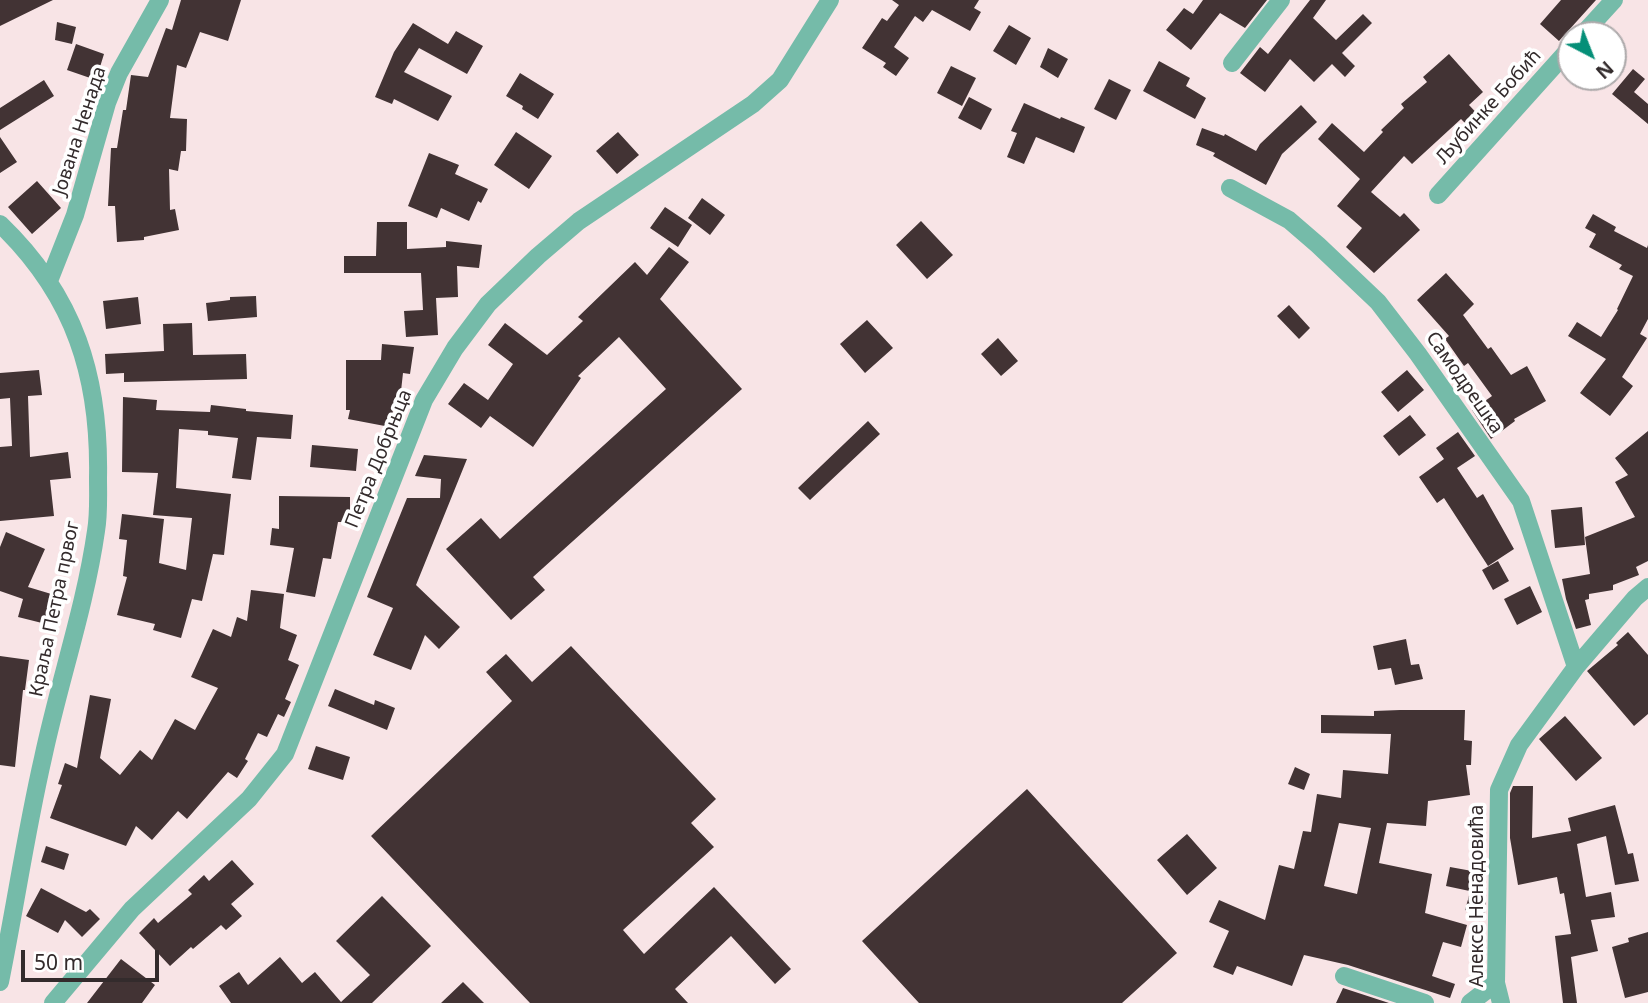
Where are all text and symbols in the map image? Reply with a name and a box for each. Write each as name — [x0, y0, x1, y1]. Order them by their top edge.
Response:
north arrow — [1557, 21, 1627, 91]
street label: Љубинке Бобић — [1432, 45, 1546, 169]
text: N — [1590, 55, 1619, 85]
street label: Јована Ненада — [48, 64, 112, 198]
street label: Самодрешка — [1420, 328, 1508, 438]
street label: Петра Добрњца — [341, 386, 417, 532]
street label: Краља Петра првог — [25, 519, 85, 699]
street label: Алексе Ненадовића — [1467, 805, 1489, 987]
scale bar — [24, 936, 163, 980]
text: 50 m — [34, 948, 83, 976]

